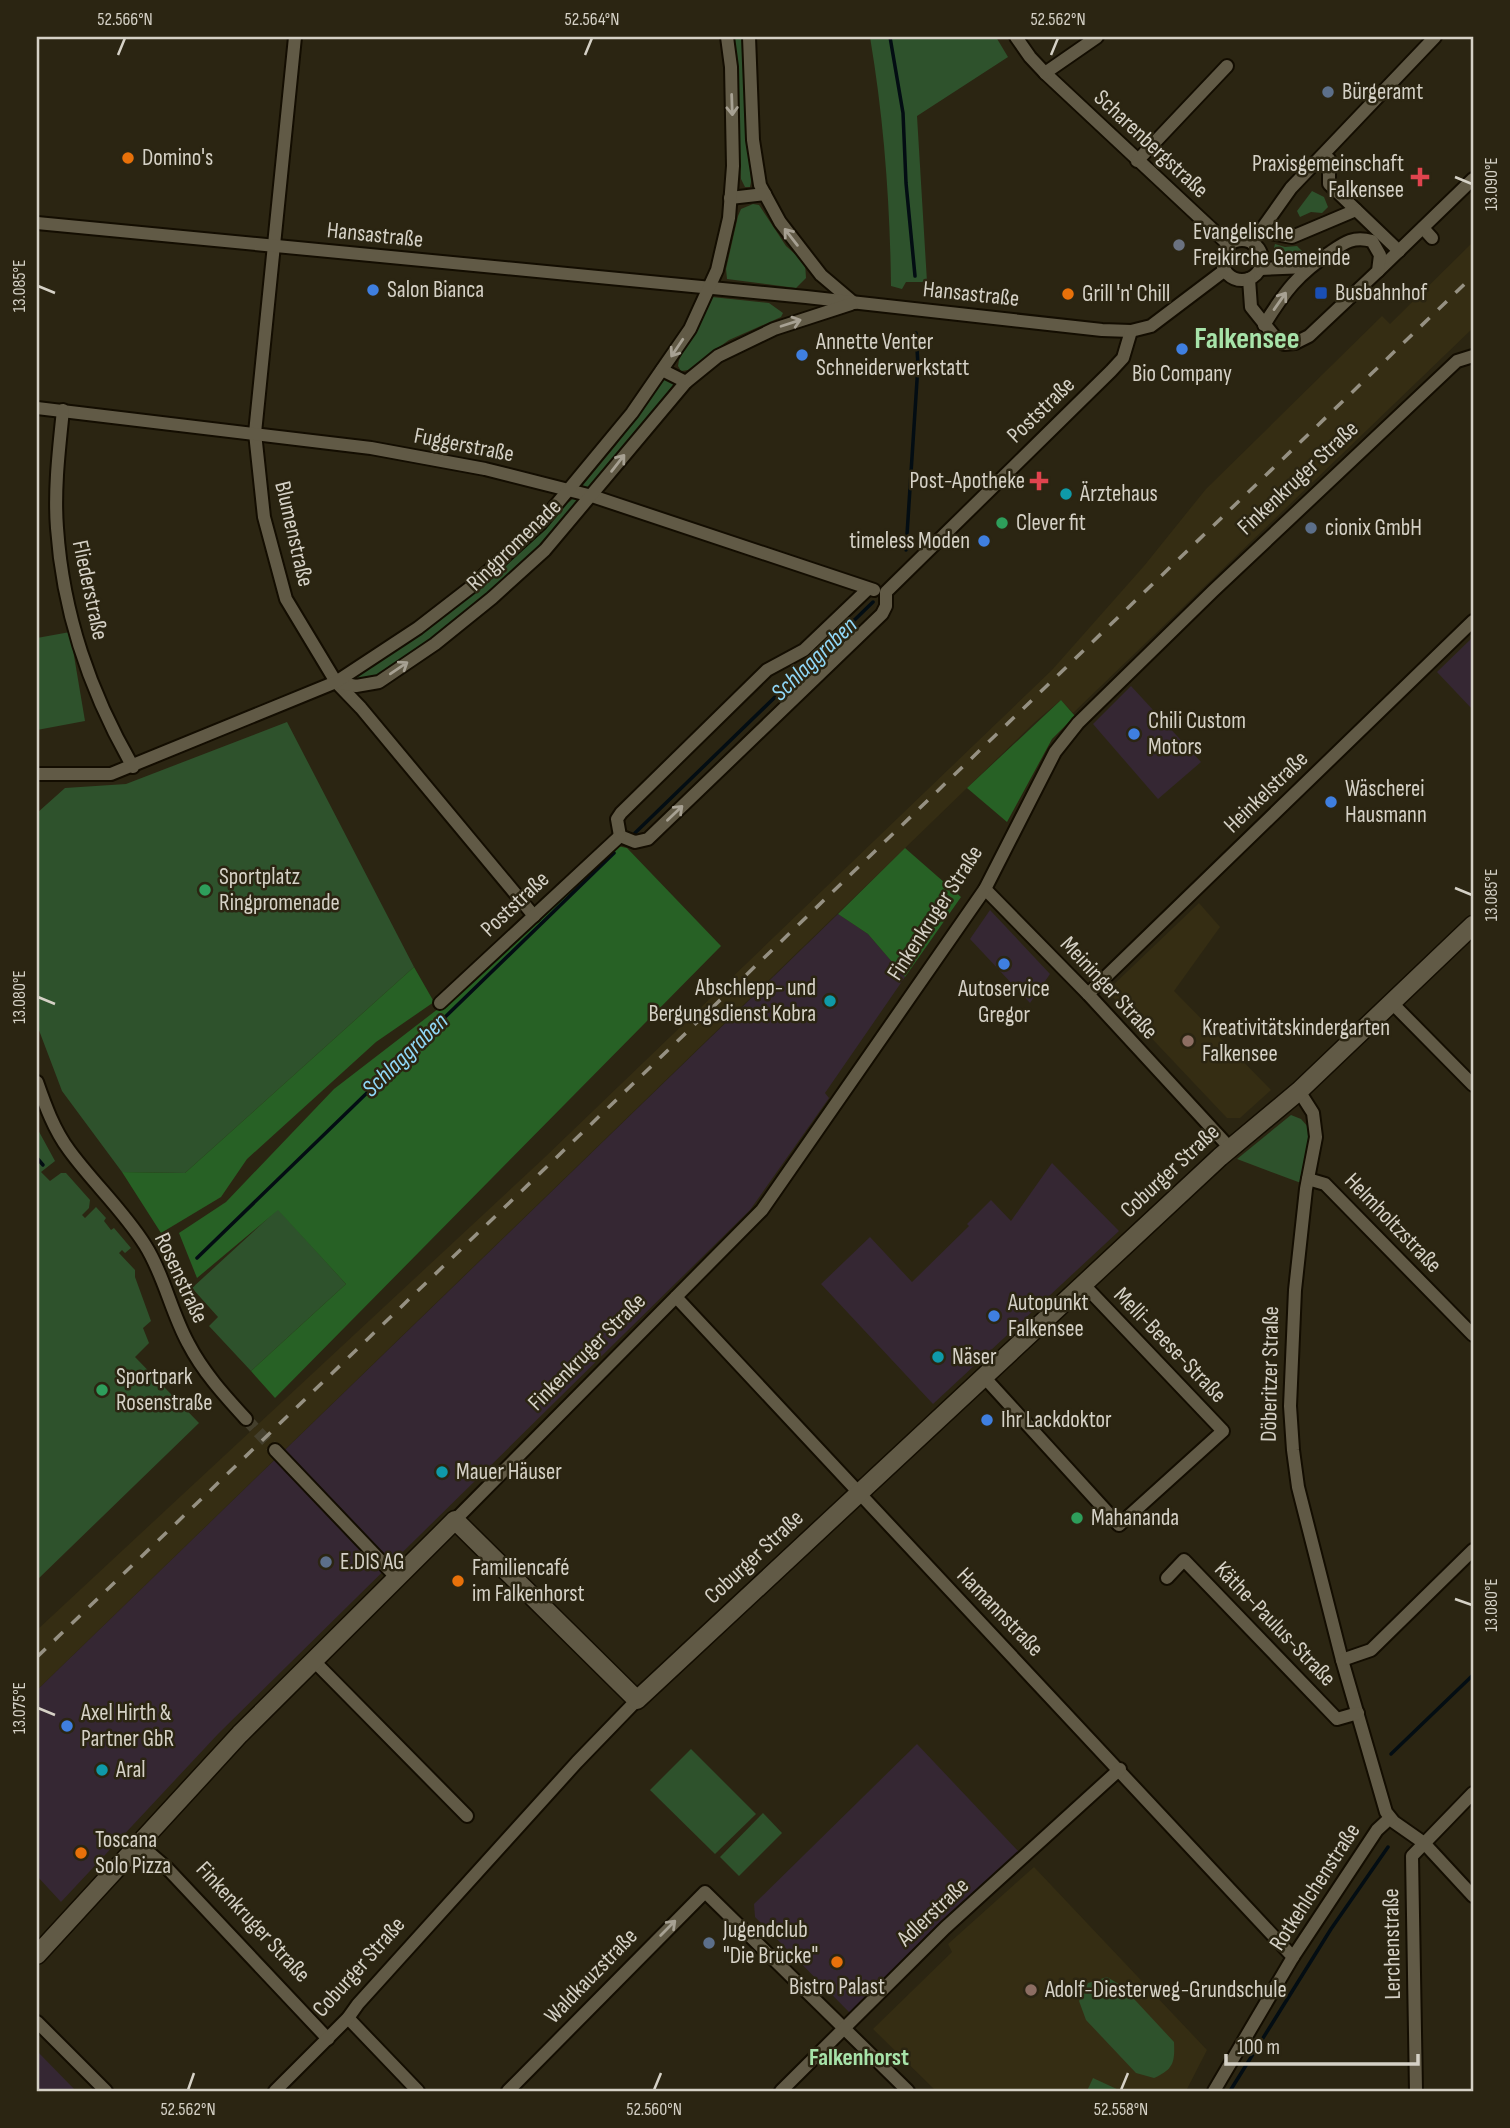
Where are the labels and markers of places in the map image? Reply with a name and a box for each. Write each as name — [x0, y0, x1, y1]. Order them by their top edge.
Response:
place label: Bürgeramt — [1342, 78, 1423, 106]
marker: Bürgeramt — [1320, 84, 1336, 100]
place label: Domino's — [142, 144, 213, 172]
marker: Domino's — [120, 150, 136, 166]
place label: Praxisgemeinschaft Falkensee — [1252, 150, 1404, 204]
marker: Praxisgemeinschaft Falkensee — [1410, 167, 1430, 187]
place label: Evangelische Freikirche Gemeinde — [1193, 218, 1350, 272]
marker: Evangelische Freikirche Gemeinde — [1171, 237, 1187, 253]
place label: Salon Bianca — [387, 276, 484, 304]
place label: Busbahnhof — [1335, 279, 1427, 307]
place label: Grill 'n' Chill — [1082, 280, 1170, 308]
marker: Salon Bianca — [365, 282, 381, 298]
marker: Busbahnhof — [1313, 285, 1329, 301]
marker: Grill 'n' Chill — [1060, 286, 1076, 302]
place label: Annette Venter Schneiderwerkstatt — [815, 328, 969, 382]
marker: Bio Company — [1174, 341, 1190, 357]
marker: Annette Venter Schneiderwerkstatt — [794, 347, 810, 363]
place label: Bio Company — [1132, 360, 1232, 388]
place label: Post-Apotheke — [909, 467, 1025, 495]
marker: Post-Apotheke — [1031, 473, 1047, 489]
place label: Ärztehaus — [1079, 480, 1158, 508]
marker: Ärztehaus — [1058, 486, 1074, 502]
place label: Clever fit — [1016, 509, 1086, 537]
place label: cionix GmbH — [1325, 514, 1422, 542]
marker: Clever fit — [994, 515, 1010, 531]
marker: cionix GmbH — [1303, 520, 1319, 536]
place label: timeless Moden — [849, 527, 970, 555]
marker: timeless Moden — [976, 533, 992, 549]
place label: Chili Custom Motors — [1148, 707, 1246, 761]
marker: Chili Custom Motors — [1126, 726, 1142, 742]
place label: Wäscherei Hausmann — [1345, 775, 1427, 829]
marker: Wäscherei Hausmann — [1323, 794, 1339, 810]
place label: Sportplatz Ringpromenade — [219, 863, 340, 917]
marker: Sportplatz Ringpromenade — [197, 882, 213, 898]
marker: Autoservice Gregor — [996, 956, 1012, 972]
place label: Abschlepp- und Bergungsdienst Kobra — [648, 974, 816, 1028]
place label: Autoservice Gregor — [957, 975, 1050, 1029]
marker: Abschlepp- und Bergungsdienst Kobra — [822, 993, 838, 1009]
place label: Kreativitätskindergarten Falkensee — [1202, 1014, 1390, 1068]
marker: Kreativitätskindergarten Falkensee — [1180, 1033, 1196, 1049]
place label: Autopunkt Falkensee — [1007, 1289, 1089, 1343]
marker: Autopunkt Falkensee — [986, 1308, 1002, 1324]
place label: Näser — [952, 1343, 997, 1371]
marker: Näser — [930, 1349, 946, 1365]
place label: Sportpark Rosenstraße — [116, 1363, 213, 1417]
marker: Sportpark Rosenstraße — [94, 1382, 110, 1398]
place label: Ihr Lackdoktor — [1001, 1406, 1112, 1434]
marker: Ihr Lackdoktor — [979, 1412, 995, 1428]
place label: Mauer Häuser — [456, 1458, 562, 1486]
marker: Mauer Häuser — [434, 1464, 450, 1480]
place label: Mahananda — [1091, 1504, 1179, 1532]
marker: Mahananda — [1069, 1510, 1085, 1526]
place label: E.DIS AG — [340, 1548, 404, 1576]
marker: E.DIS AG — [318, 1554, 334, 1570]
place label: Familiencafé im Falkenhorst — [472, 1554, 585, 1608]
marker: Familiencafé im Falkenhorst — [450, 1573, 466, 1589]
place label: Axel Hirth & Partner GbR — [80, 1699, 175, 1753]
marker: Axel Hirth & Partner GbR — [59, 1718, 75, 1734]
place label: Aral — [115, 1756, 146, 1784]
marker: Aral — [94, 1762, 110, 1778]
place label: Toscana Solo Pizza — [95, 1826, 171, 1880]
marker: Toscana Solo Pizza — [73, 1845, 89, 1861]
place label: Jugendclub "Die Brücke" — [722, 1916, 818, 1970]
marker: Jugendclub "Die Brücke" — [701, 1935, 717, 1951]
marker: Bistro Palast — [829, 1954, 845, 1970]
place label: Bistro Palast — [789, 1973, 885, 2001]
place label: Adolf-Diesterweg-Grundschule — [1044, 1976, 1287, 2004]
marker: Adolf-Diesterweg-Grundschule — [1023, 1982, 1039, 1998]

